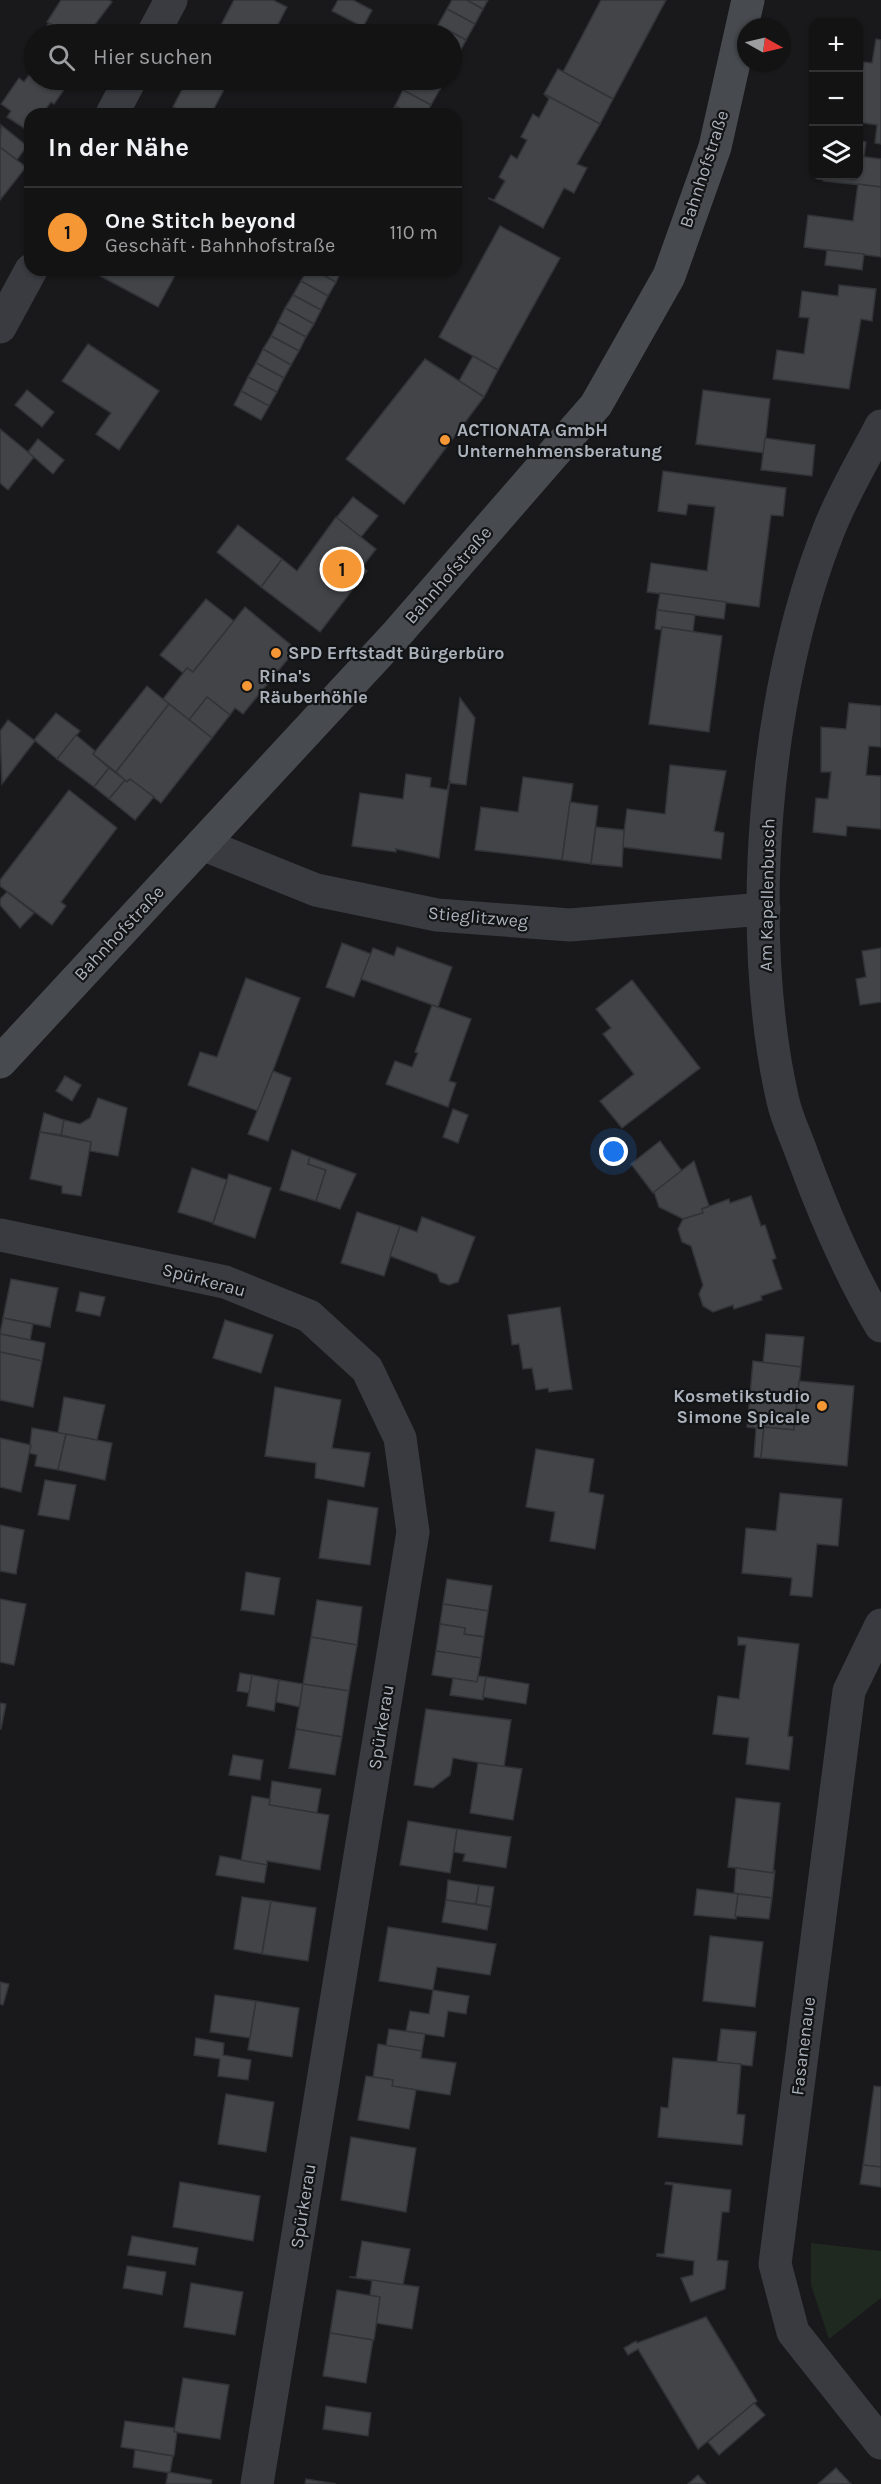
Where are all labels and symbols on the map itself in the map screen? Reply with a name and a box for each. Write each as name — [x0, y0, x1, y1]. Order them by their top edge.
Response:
north arrow — [737, 18, 791, 72]
street label: Bahnhofstraße — [675, 107, 733, 231]
place label: ACTIONATA GmbH Unternehmensberatung — [457, 419, 662, 462]
marker: ACTIONATA GmbH Unternehmensberatung — [438, 433, 452, 447]
street label: Bahnhofstraße — [400, 522, 496, 628]
pin: 1 — [322, 546, 362, 592]
place label: SPD Erftstadt Bürgerbüro — [288, 642, 505, 664]
marker: SPD Erftstadt Bürgerbüro — [269, 646, 283, 660]
place label: Rina's Räuberhöhle — [259, 665, 368, 708]
marker: Rina's Räuberhöhle — [240, 679, 254, 693]
street label: Am Kapellenbusch — [755, 818, 779, 972]
street label: Bahnhofstraße — [69, 881, 169, 985]
street label: Stieglitzweg — [427, 902, 529, 932]
your location — [599, 1137, 628, 1166]
street label: Spürkerau — [160, 1258, 248, 1302]
place label: Kosmetikstudio Simone Spicale — [673, 1385, 810, 1428]
marker: Kosmetikstudio Simone Spicale — [815, 1399, 829, 1413]
street label: Spürkerau — [363, 1683, 399, 1771]
street label: Fasanenaue — [786, 1995, 820, 2097]
street label: Spürkerau — [285, 2162, 321, 2250]

